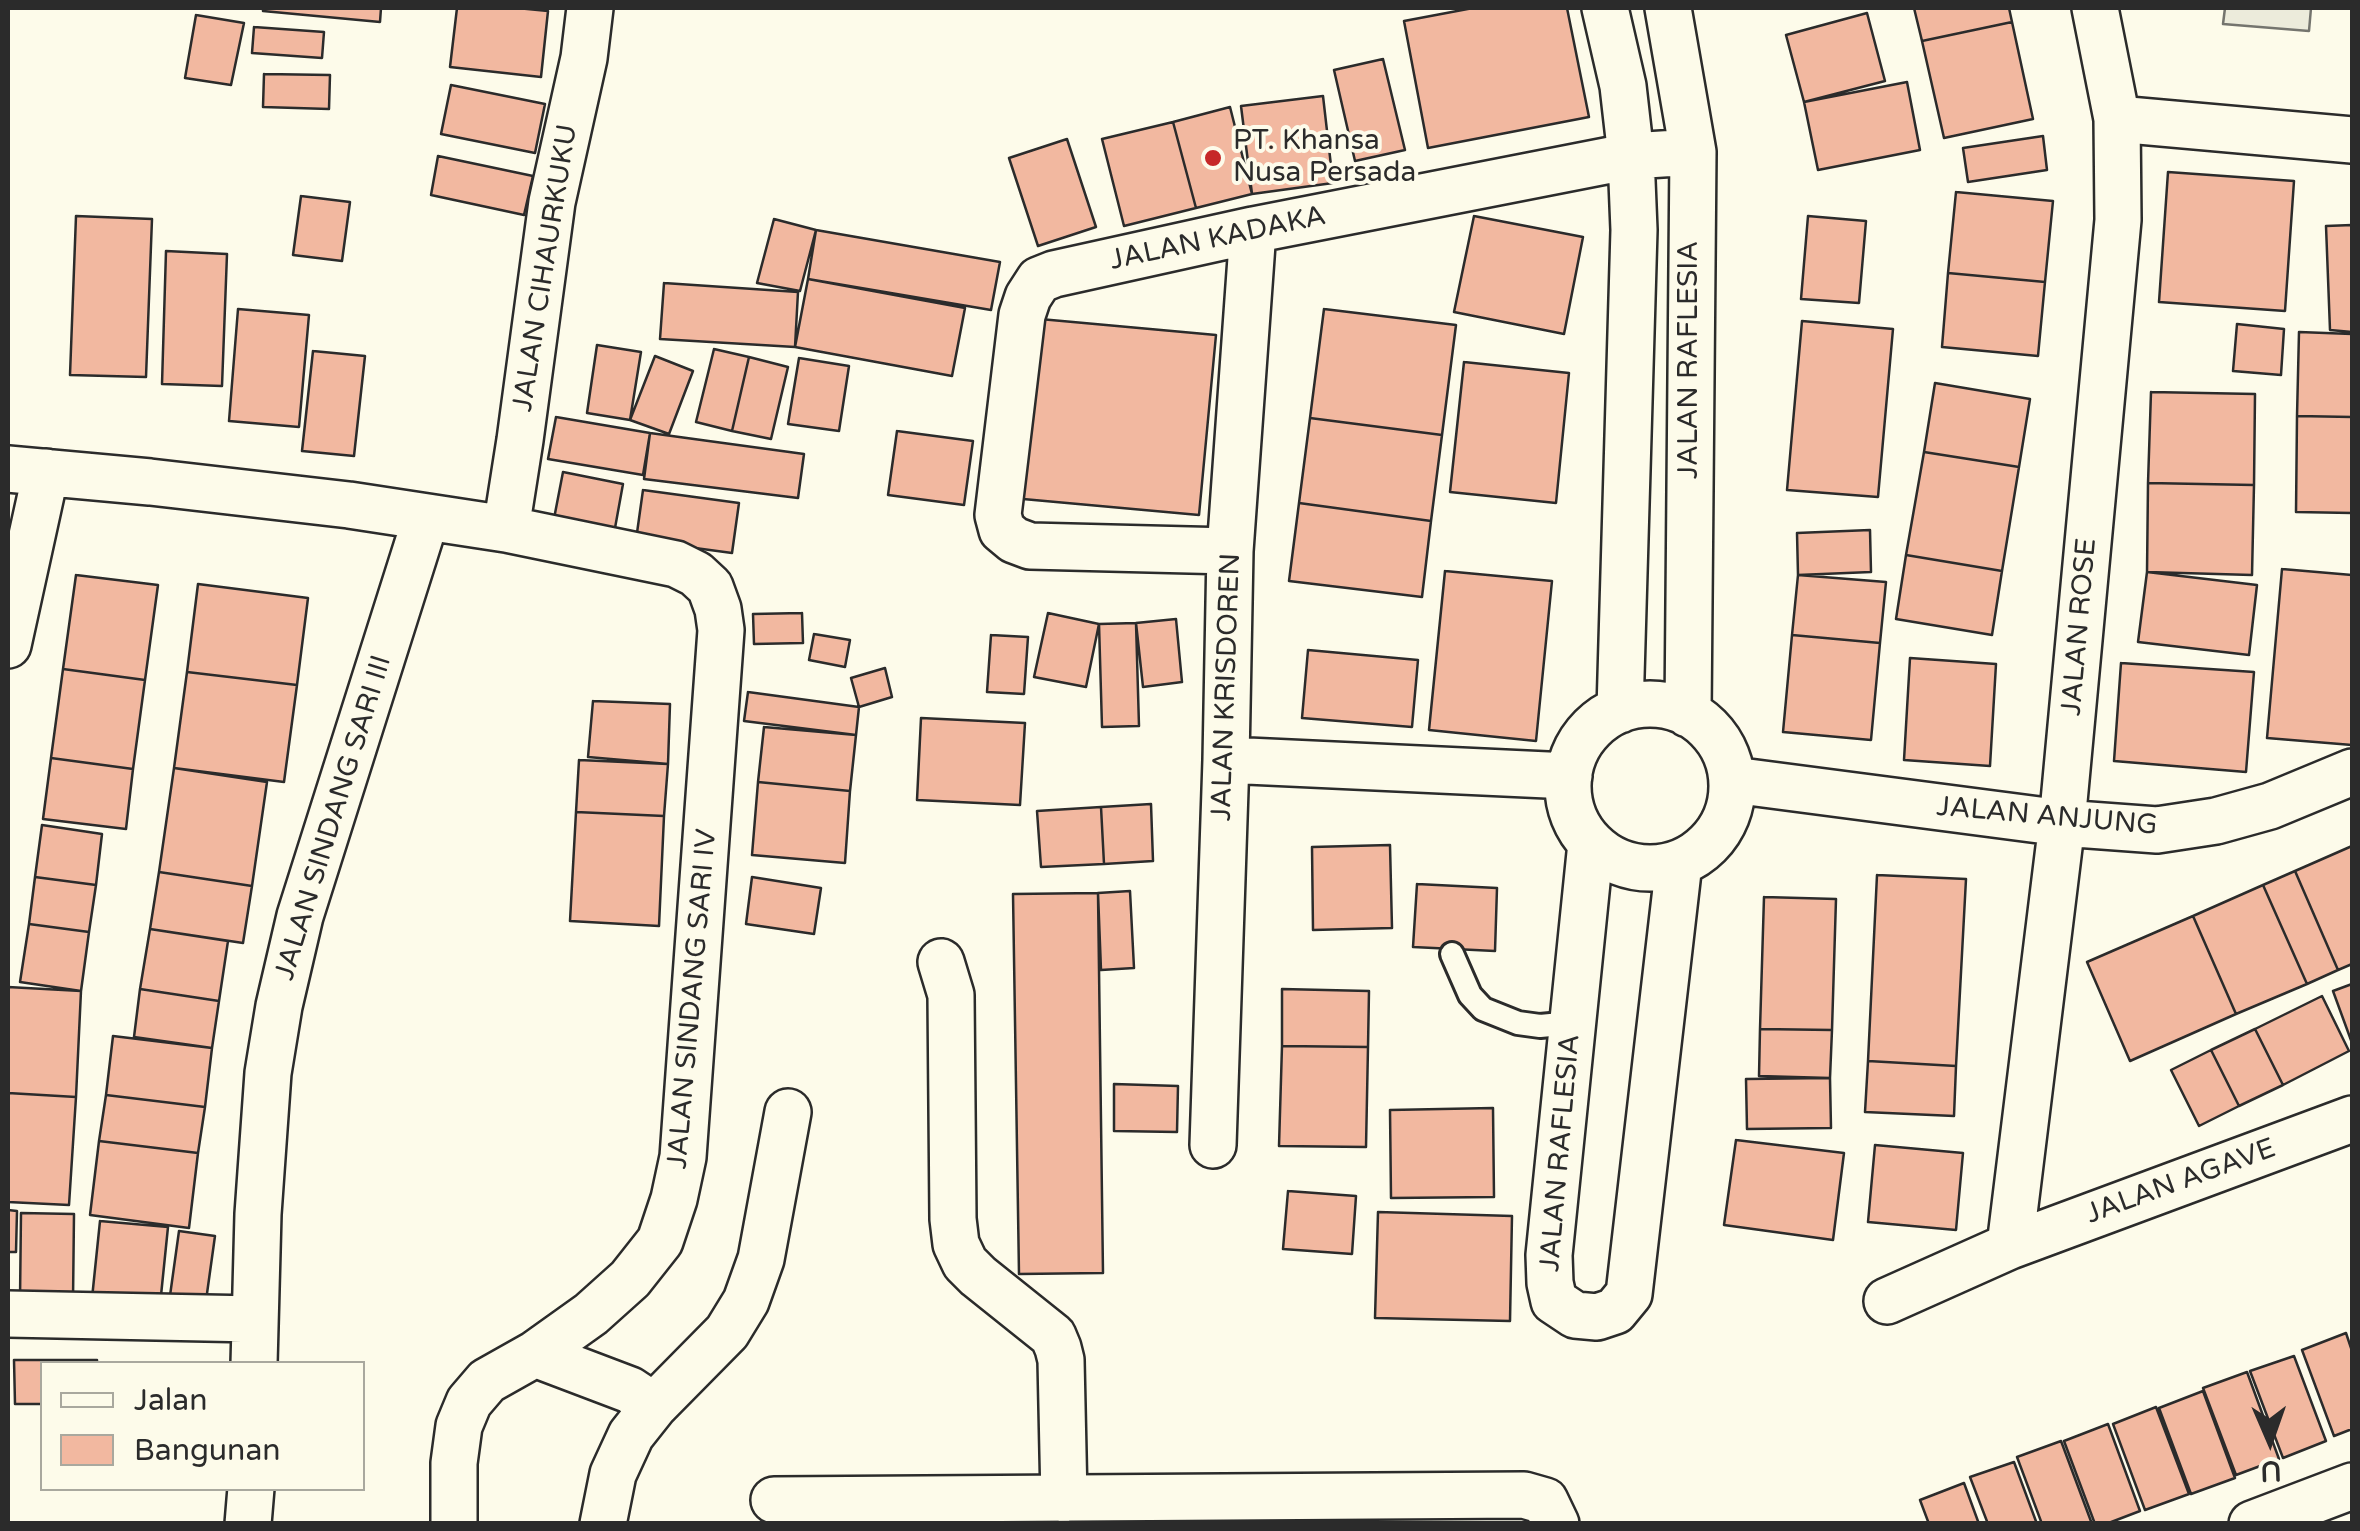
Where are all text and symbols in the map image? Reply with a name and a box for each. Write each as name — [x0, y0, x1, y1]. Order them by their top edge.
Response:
street label: JALAN CIHAURKUKU — [507, 122, 585, 414]
place label: PT. Khansa Nusa Persada — [1233, 125, 1416, 191]
marker: PT. Khansa Nusa Persada — [1202, 147, 1224, 169]
street label: JALAN KADAKA — [1107, 200, 1329, 278]
street label: JALAN RAFLESIA — [1673, 241, 1707, 479]
street label: JALAN ROSE — [2056, 537, 2104, 717]
street label: JALAN KRISDOREN — [1206, 552, 1248, 822]
street label: JALAN SINDANG SARI III — [269, 652, 399, 984]
street label: JALAN ANJUNG — [1935, 791, 2159, 843]
street label: JALAN SINDANG SARI IV — [661, 828, 725, 1170]
street label: JALAN RAFLESIA — [1534, 1033, 1588, 1273]
street label: JALAN AGAVE — [2082, 1132, 2280, 1232]
legend — [40, 1361, 365, 1491]
text: Jalan — [134, 1382, 207, 1419]
north arrow — [2220, 1391, 2320, 1491]
text: Bangunan — [134, 1432, 281, 1469]
text: U — [2260, 1454, 2282, 1488]

